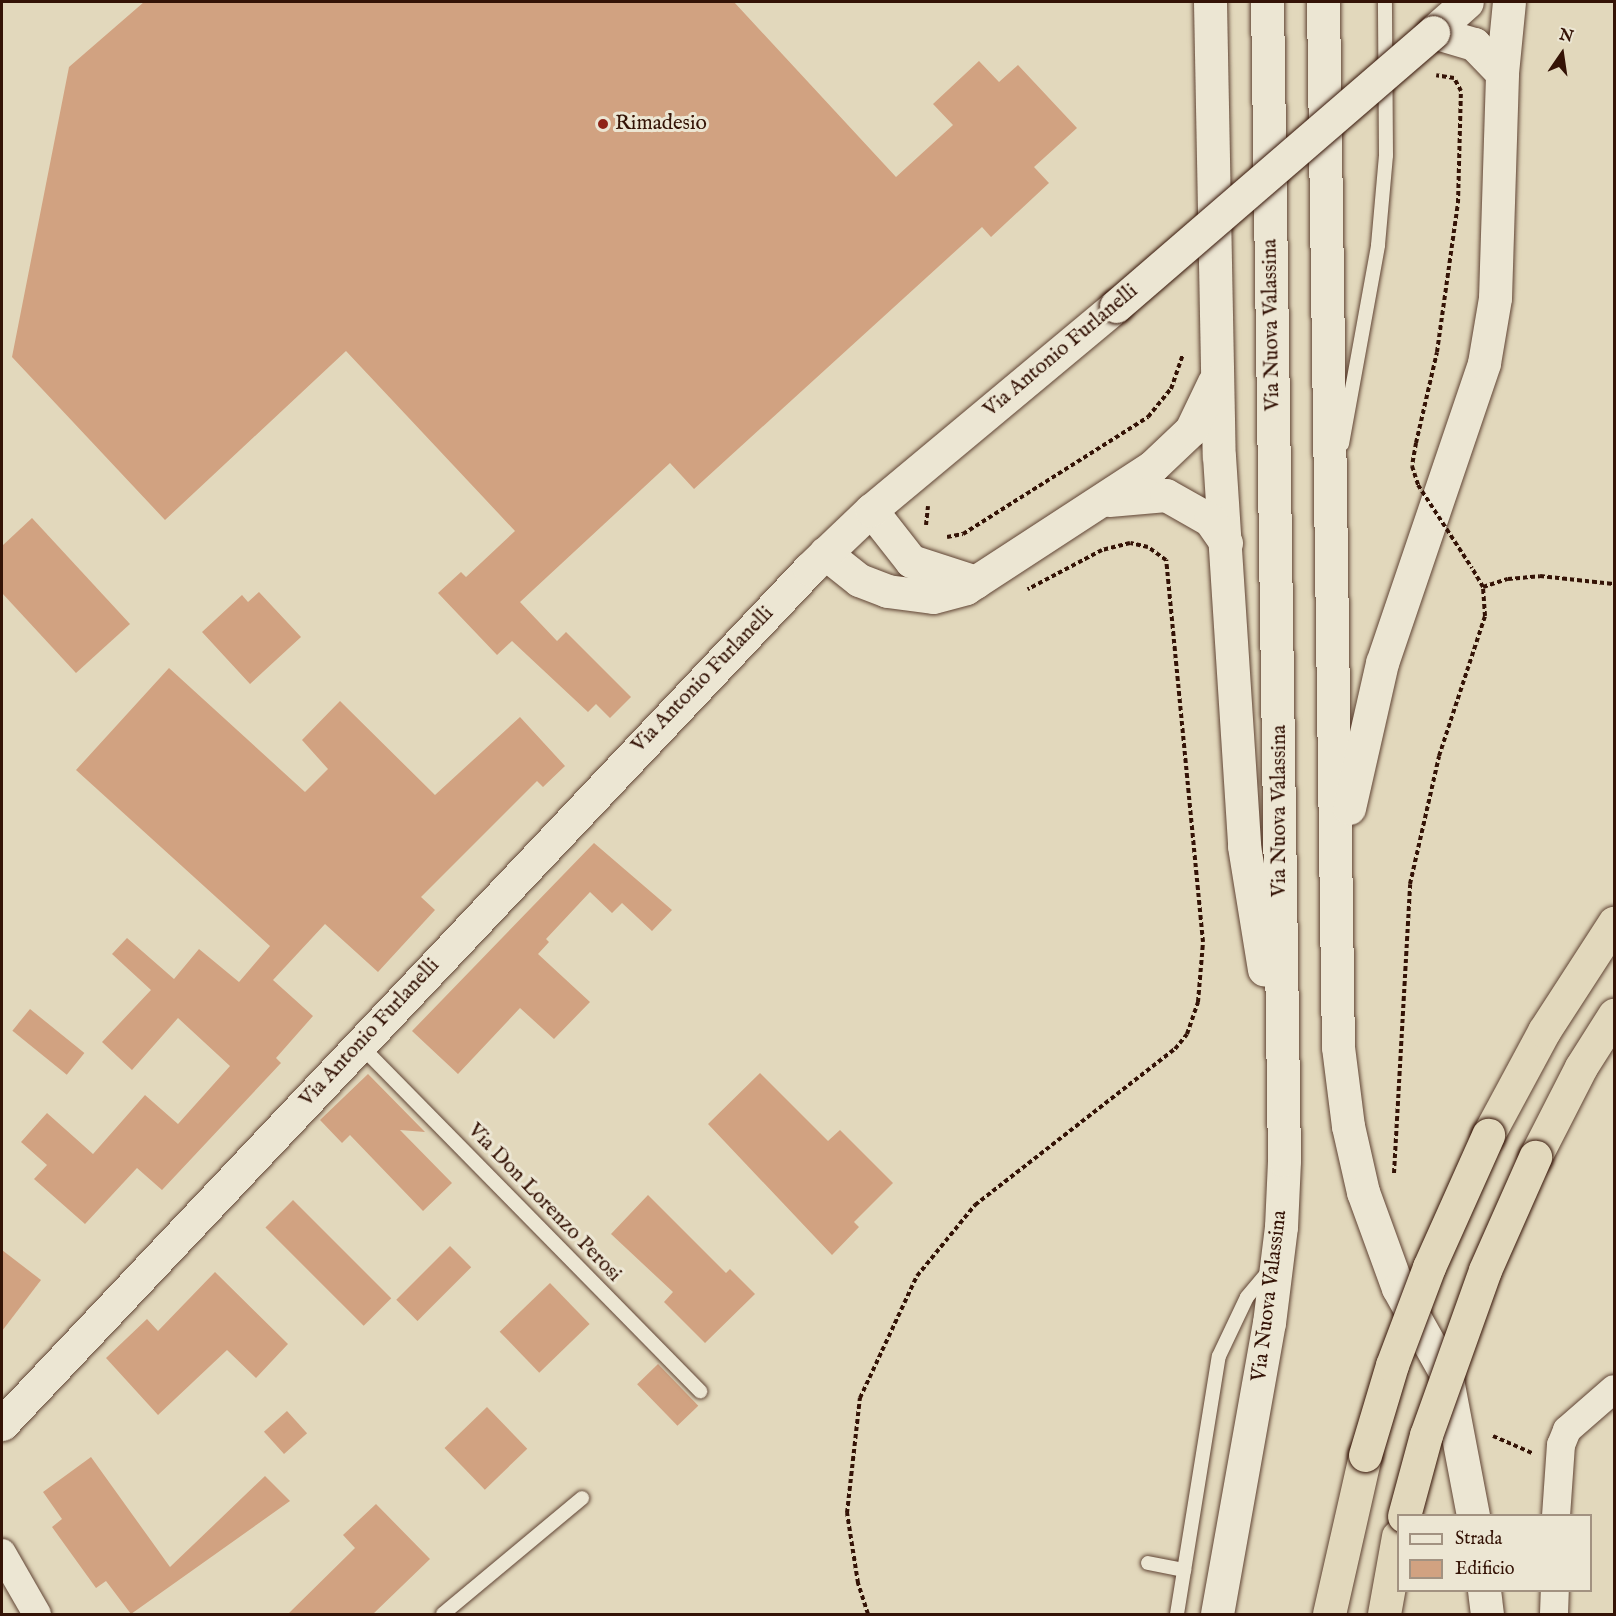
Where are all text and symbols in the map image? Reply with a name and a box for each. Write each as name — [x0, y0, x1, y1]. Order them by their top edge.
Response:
north arrow — [1532, 24, 1592, 84]
text: N — [1557, 25, 1575, 48]
place label: Rimadesio — [615, 111, 707, 137]
marker: Rimadesio — [596, 117, 610, 131]
street label: Via Nuova Valassina — [1258, 239, 1286, 411]
street label: Via Antonio Furlanelli — [979, 279, 1143, 423]
street label: Via Antonio Furlanelli — [627, 602, 779, 758]
street label: Via Nuova Valassina — [1267, 725, 1293, 897]
street label: Via Antonio Furlanelli — [295, 954, 445, 1112]
street label: Via Don Lorenzo Perosi — [462, 1118, 626, 1288]
street label: Via Nuova Valassina — [1247, 1209, 1293, 1383]
legend — [1397, 1514, 1592, 1592]
text: Strada — [1455, 1528, 1502, 1551]
text: Edificio — [1455, 1558, 1515, 1581]

